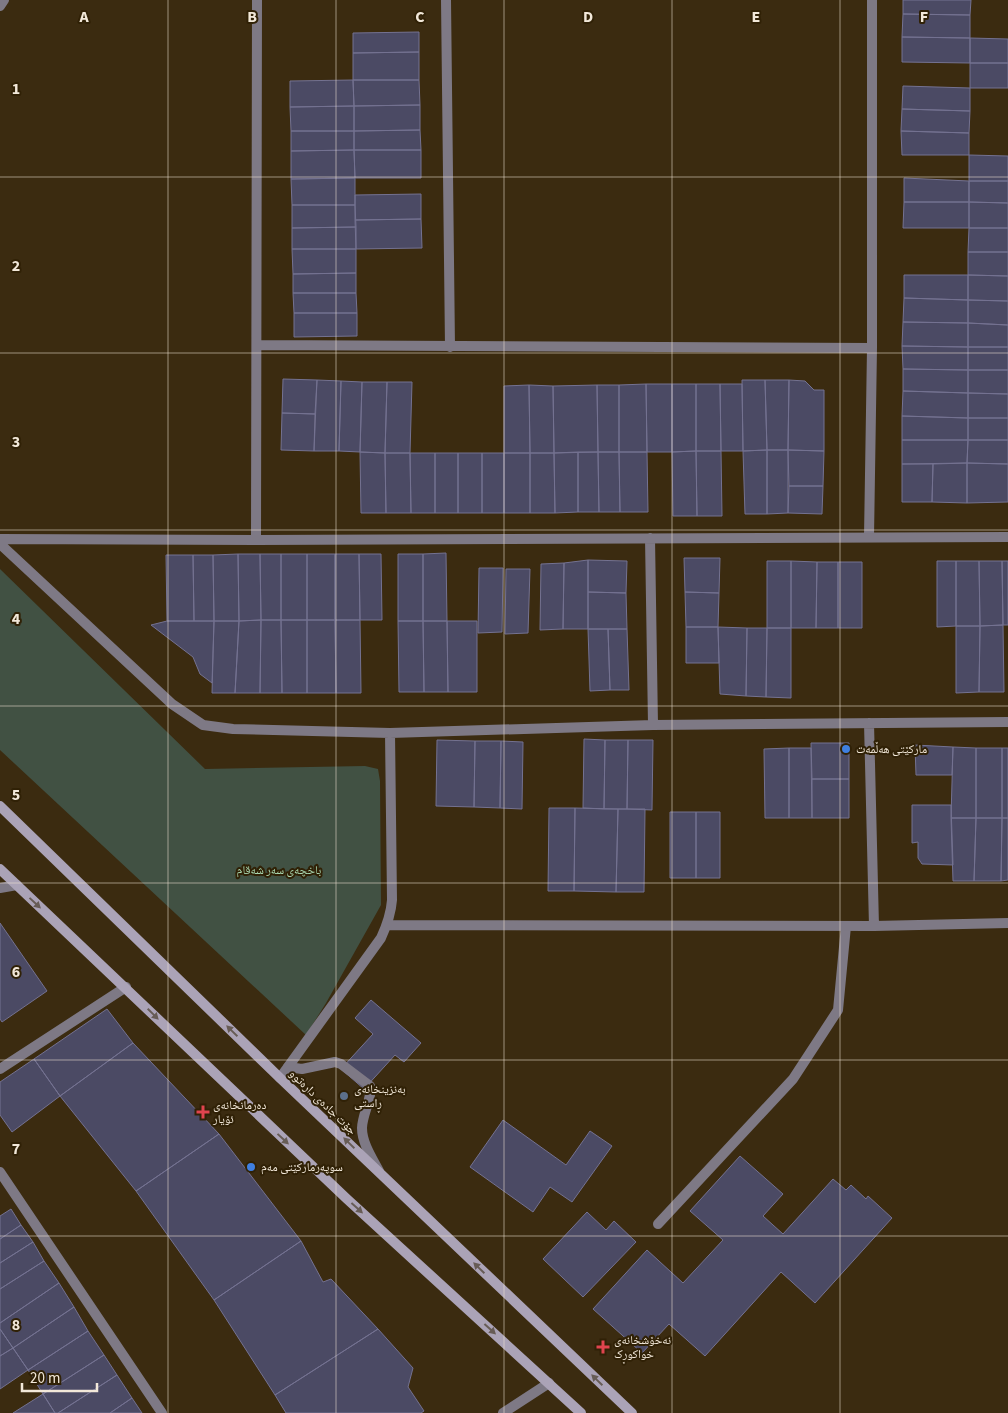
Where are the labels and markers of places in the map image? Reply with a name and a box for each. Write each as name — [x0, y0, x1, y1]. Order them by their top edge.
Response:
place label: مارکێتی هەڵمەت — [856, 741, 927, 758]
marker: مارکێتی هەڵمەت — [840, 743, 852, 755]
place label: بەنزینخانەی ڕاستی — [354, 1081, 406, 1113]
marker: بەنزینخانەی ڕاستی — [338, 1090, 350, 1102]
place label: دەرمانخانەی ئۆیار — [212, 1097, 267, 1128]
marker: دەرمانخانەی ئۆیار — [197, 1106, 209, 1118]
place label: سوپەرمارکێتی مەم — [261, 1159, 343, 1176]
marker: سوپەرمارکێتی مەم — [245, 1161, 257, 1173]
place label: نەخۆشخانەی خواکوڕک — [614, 1332, 671, 1364]
marker: نەخۆشخانەی خواکوڕک — [596, 1340, 610, 1354]

